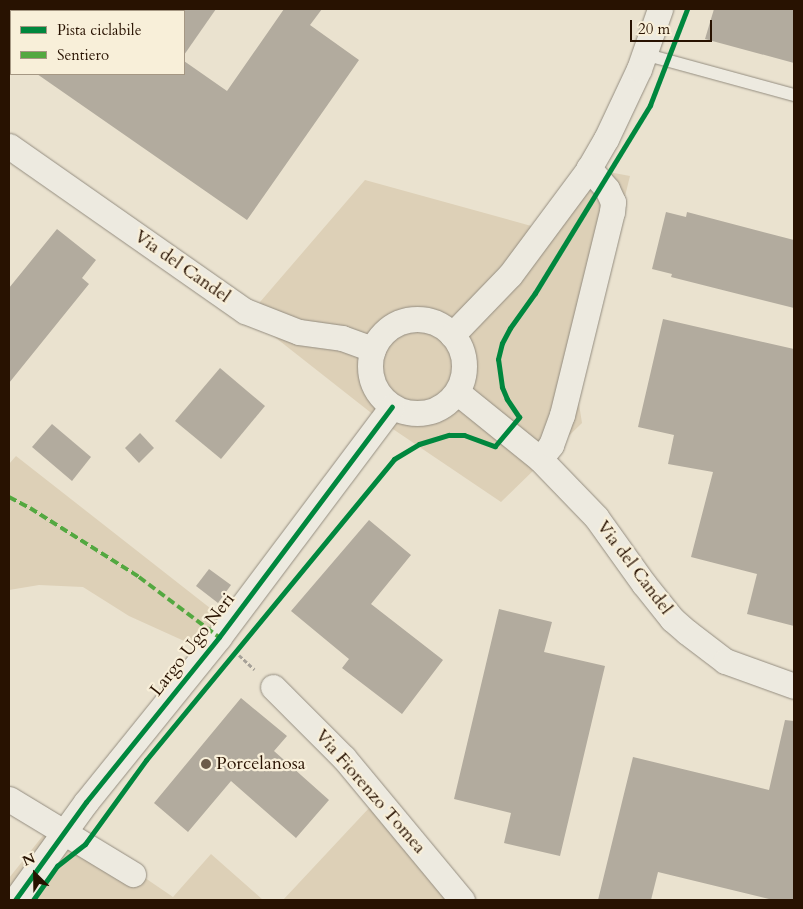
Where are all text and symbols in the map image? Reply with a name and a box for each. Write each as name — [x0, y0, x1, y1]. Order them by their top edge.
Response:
legend — [10, 10, 185, 75]
scale bar — [633, 10, 716, 42]
text: 20 m — [638, 19, 670, 39]
text: Pista ciclabile — [57, 20, 141, 40]
text: Sentiero — [57, 45, 109, 65]
street label: Via del Candel — [130, 226, 234, 308]
street label: Via del Candel — [592, 517, 676, 619]
street label: Largo Ugo Neri — [146, 589, 240, 701]
street label: Via Fiorenzo Tomea — [310, 725, 430, 859]
place label: Porcelanosa — [216, 753, 305, 775]
marker: Porcelanosa — [200, 758, 212, 770]
north arrow — [10, 849, 60, 899]
text: N — [20, 849, 38, 871]

